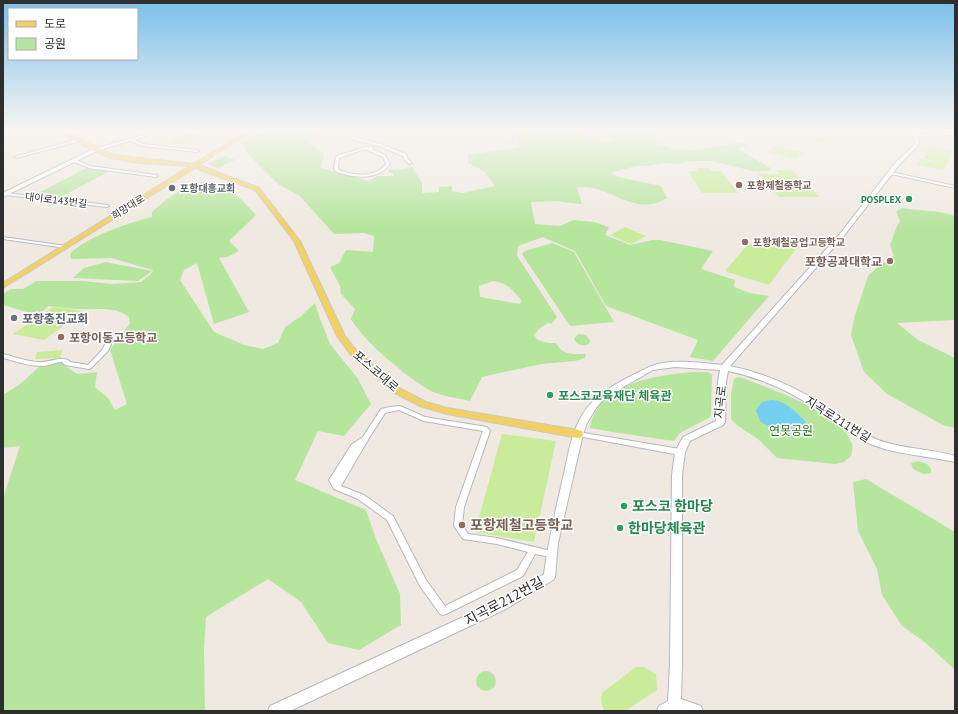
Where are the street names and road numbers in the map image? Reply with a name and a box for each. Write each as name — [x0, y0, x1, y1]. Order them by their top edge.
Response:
street label: 대이로143번길 — [24, 190, 88, 210]
street label: 희망대로 — [109, 192, 147, 222]
street label: 포스코대로 — [350, 347, 402, 395]
street label: 지곡로 — [711, 385, 729, 419]
street label: 지곡로211번길 — [802, 393, 874, 445]
street label: 지곡로212번길 — [461, 573, 547, 629]

